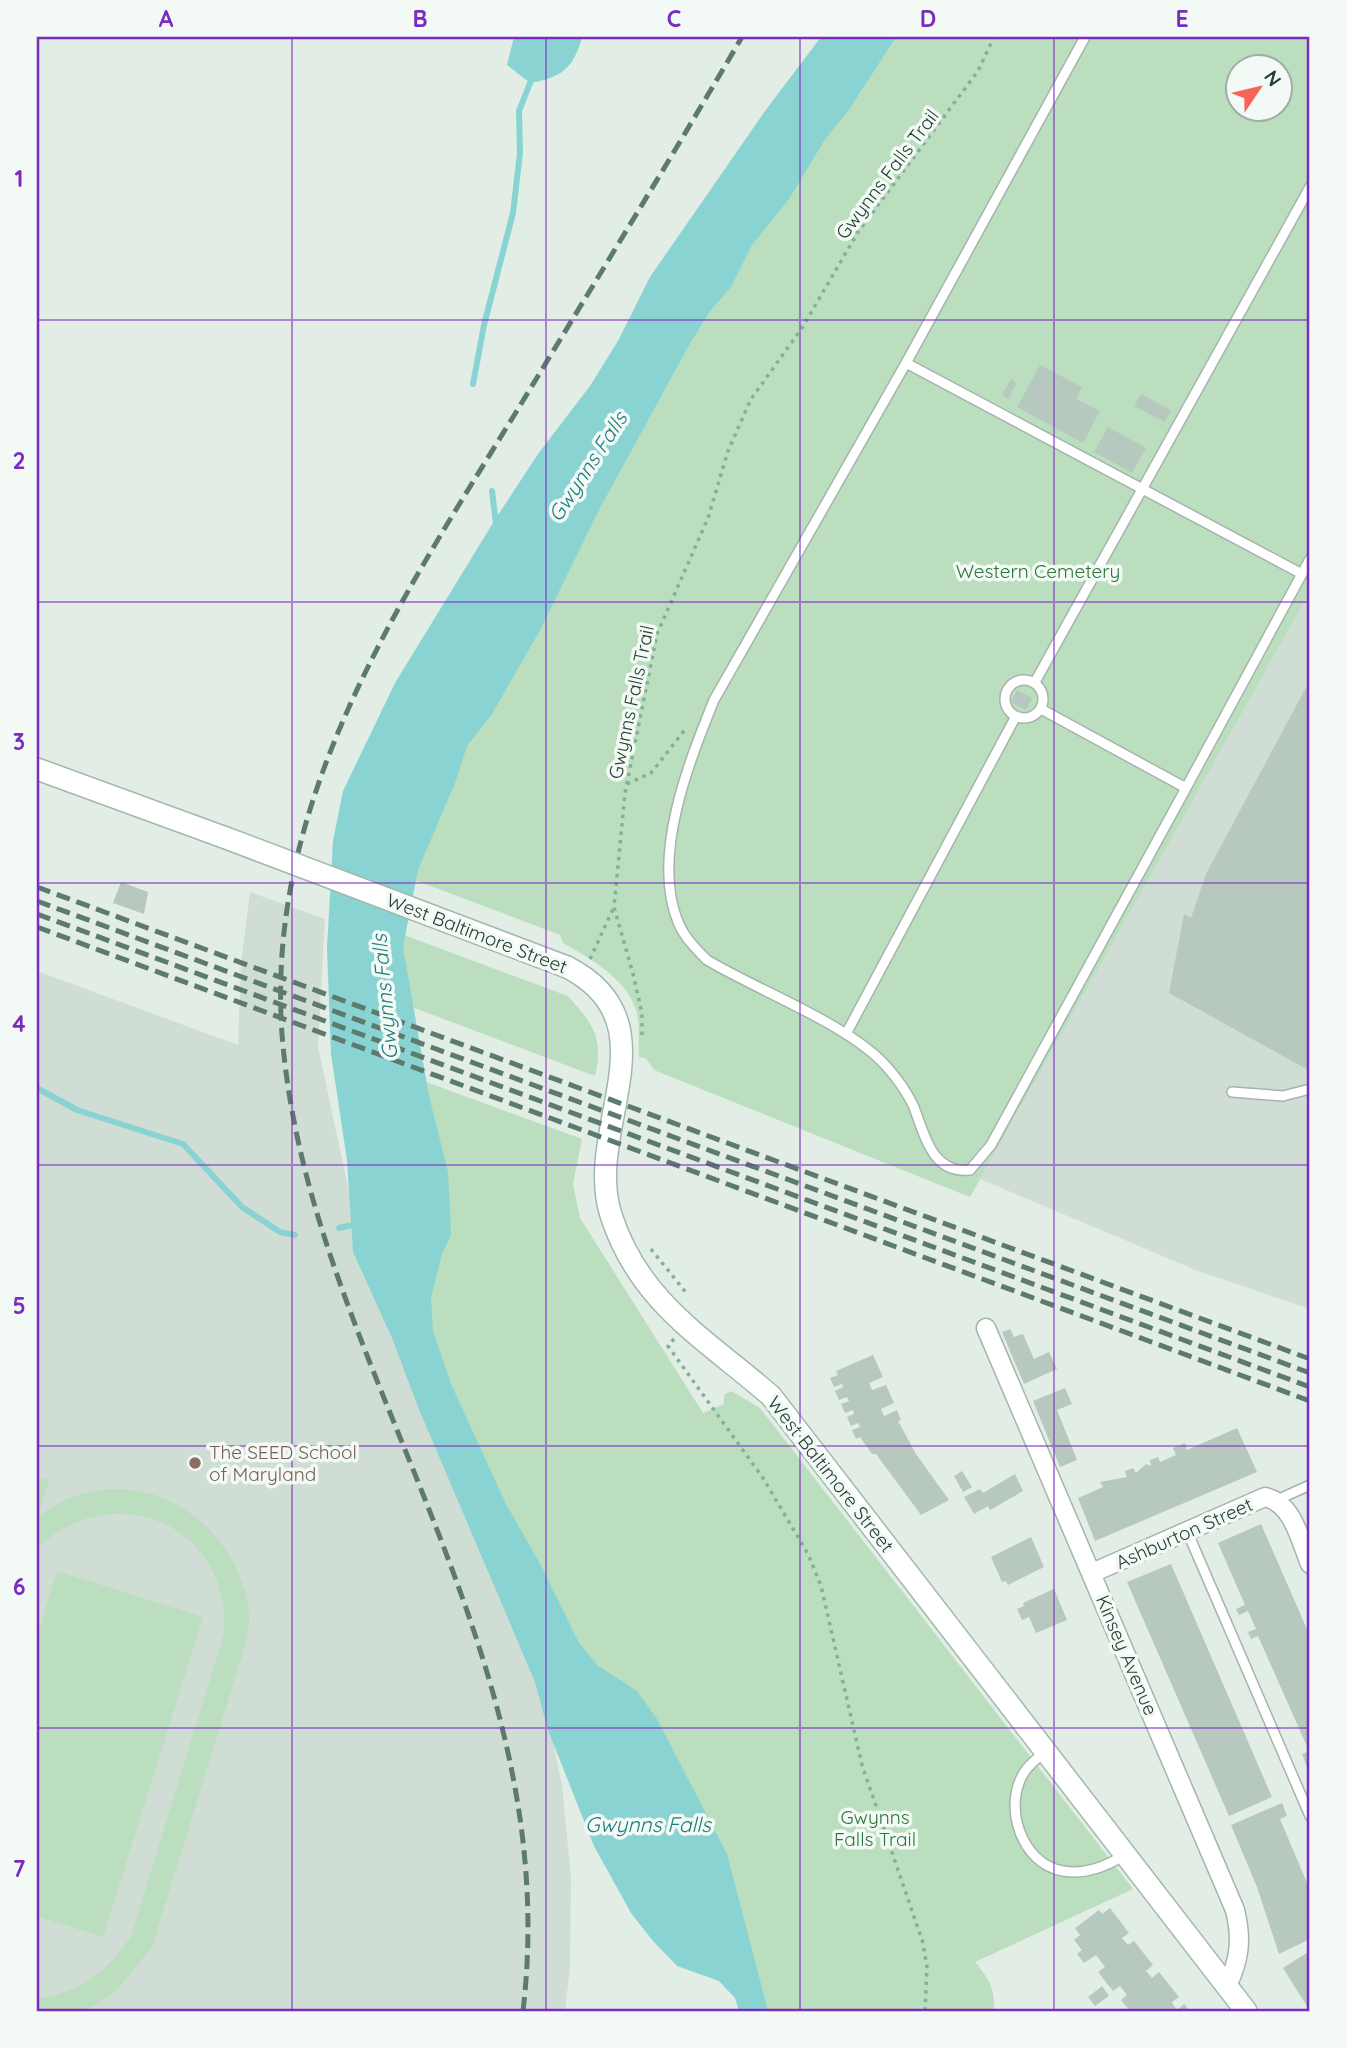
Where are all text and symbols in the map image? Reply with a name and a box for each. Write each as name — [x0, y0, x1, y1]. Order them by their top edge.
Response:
text: A — [159, 4, 174, 33]
text: B — [412, 4, 428, 33]
text: C — [667, 4, 681, 33]
text: D — [920, 4, 936, 33]
text: E — [1175, 4, 1189, 33]
north arrow — [1224, 52, 1294, 122]
text: N — [1259, 66, 1287, 91]
street label: Gwynns Falls Trail — [830, 104, 944, 244]
text: 1 — [15, 164, 23, 193]
water label: Gwynns Falls — [542, 406, 633, 526]
text: 2 — [12, 446, 26, 475]
park label: Western Cemetery — [956, 559, 1120, 583]
street label: Gwynns Falls Trail — [603, 623, 659, 781]
text: 3 — [13, 727, 25, 756]
street label: West Baltimore Street — [383, 887, 571, 979]
water label: Gwynns Falls — [365, 932, 402, 1061]
text: 4 — [12, 1009, 26, 1038]
text: 5 — [12, 1291, 26, 1320]
street label: West Baltimore Street — [763, 1391, 899, 1557]
place label: The SEED School of Maryland — [209, 1440, 357, 1486]
marker: The SEED School of Maryland — [187, 1455, 203, 1471]
street label: Ashburton Street — [1112, 1492, 1256, 1574]
text: 6 — [13, 1572, 25, 1601]
street label: Kinsey Avenue — [1091, 1591, 1163, 1719]
park label: Gwynns Falls Trail — [834, 1805, 916, 1851]
water label: Gwynns Falls — [585, 1811, 712, 1837]
text: 7 — [13, 1854, 26, 1883]

